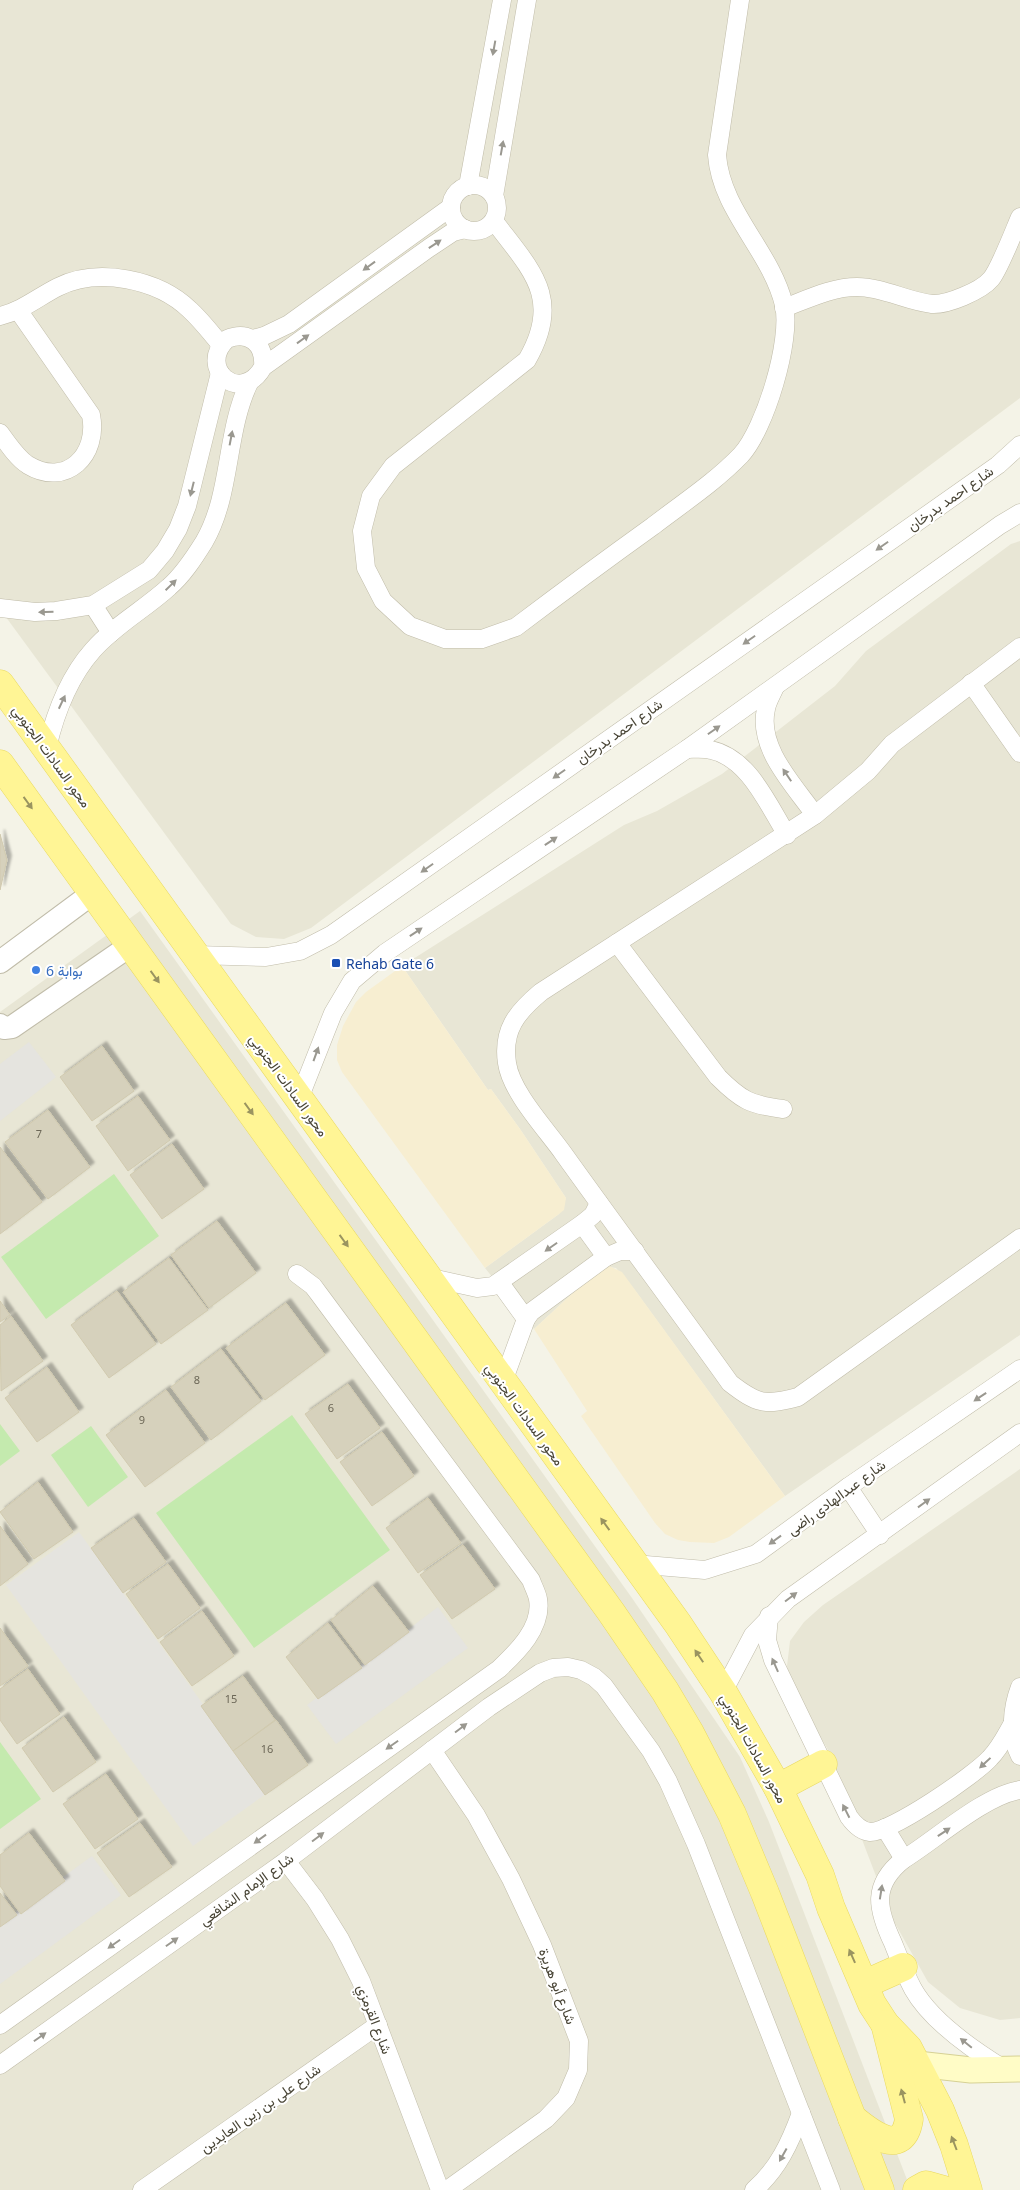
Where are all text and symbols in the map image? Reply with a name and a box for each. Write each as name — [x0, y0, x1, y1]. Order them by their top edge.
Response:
one-way arrow — [489, 40, 497, 56]
one-way arrow — [499, 139, 507, 155]
one-way arrow — [428, 239, 441, 249]
one-way arrow — [362, 261, 376, 271]
one-way arrow — [296, 334, 310, 344]
one-way arrow — [228, 430, 236, 446]
street label: شارع احمد بدرخان — [903, 461, 998, 536]
one-way arrow — [188, 481, 196, 496]
one-way arrow — [875, 541, 889, 551]
one-way arrow — [165, 579, 177, 591]
one-way arrow — [38, 608, 54, 616]
one-way arrow — [742, 635, 756, 645]
street label: شارع احمد بدرخان — [572, 694, 667, 769]
one-way arrow — [59, 695, 67, 709]
street label: محور السادات الجنوبي — [6, 701, 96, 813]
one-way arrow — [707, 725, 721, 735]
one-way arrow — [782, 768, 792, 782]
one-way arrow — [552, 769, 566, 779]
one-way arrow — [23, 796, 33, 810]
one-way arrow — [544, 836, 558, 846]
one-way arrow — [420, 863, 433, 873]
one-way arrow — [410, 927, 423, 937]
place label: Rehab Gate 6 — [346, 954, 434, 973]
marker: Rehab Gate 6 — [330, 957, 342, 969]
place label: بوابة 6 — [46, 961, 83, 980]
marker: بوابة 6 — [30, 964, 42, 976]
one-way arrow — [149, 970, 160, 983]
street label: محور السادات الجنوبي — [243, 1030, 333, 1142]
one-way arrow — [313, 1046, 320, 1061]
one-way arrow — [244, 1102, 254, 1116]
house number: 7 — [36, 1126, 42, 1141]
one-way arrow — [339, 1234, 349, 1248]
one-way arrow — [544, 1242, 558, 1252]
street label: محور السادات الجنوبي — [479, 1359, 569, 1471]
house number: 8 — [194, 1372, 200, 1387]
one-way arrow — [973, 1392, 987, 1401]
house number: 6 — [328, 1400, 334, 1415]
house number: 9 — [139, 1412, 145, 1427]
street label: شارع عبدالهادى راضى — [783, 1455, 890, 1541]
one-way arrow — [917, 1497, 930, 1508]
one-way arrow — [600, 1517, 610, 1531]
one-way arrow — [769, 1535, 782, 1545]
one-way arrow — [784, 1591, 797, 1602]
one-way arrow — [694, 1649, 704, 1663]
one-way arrow — [770, 1658, 778, 1672]
street label: محور السادات الجنوبي — [713, 1690, 792, 1808]
house number: 15 — [225, 1691, 237, 1706]
one-way arrow — [454, 1723, 468, 1733]
one-way arrow — [386, 1740, 399, 1750]
house number: 16 — [261, 1741, 273, 1756]
one-way arrow — [980, 1757, 992, 1769]
one-way arrow — [842, 1803, 850, 1818]
one-way arrow — [938, 1827, 951, 1837]
one-way arrow — [311, 1832, 325, 1842]
one-way arrow — [254, 1834, 267, 1845]
street label: شارع الإمام الشافعي — [195, 1848, 299, 1932]
one-way arrow — [878, 1884, 886, 1900]
one-way arrow — [165, 1937, 178, 1948]
one-way arrow — [107, 1939, 121, 1949]
street label: شارع أبو هريرة — [533, 1945, 581, 2027]
one-way arrow — [847, 1949, 855, 1963]
street label: شارع القرمزي — [350, 1981, 397, 2058]
one-way arrow — [33, 2032, 47, 2042]
one-way arrow — [960, 2038, 973, 2049]
street label: شارع على بن زين العابدين — [196, 2059, 325, 2158]
one-way arrow — [899, 2089, 907, 2104]
one-way arrow — [950, 2136, 957, 2151]
one-way arrow — [778, 2148, 787, 2162]

